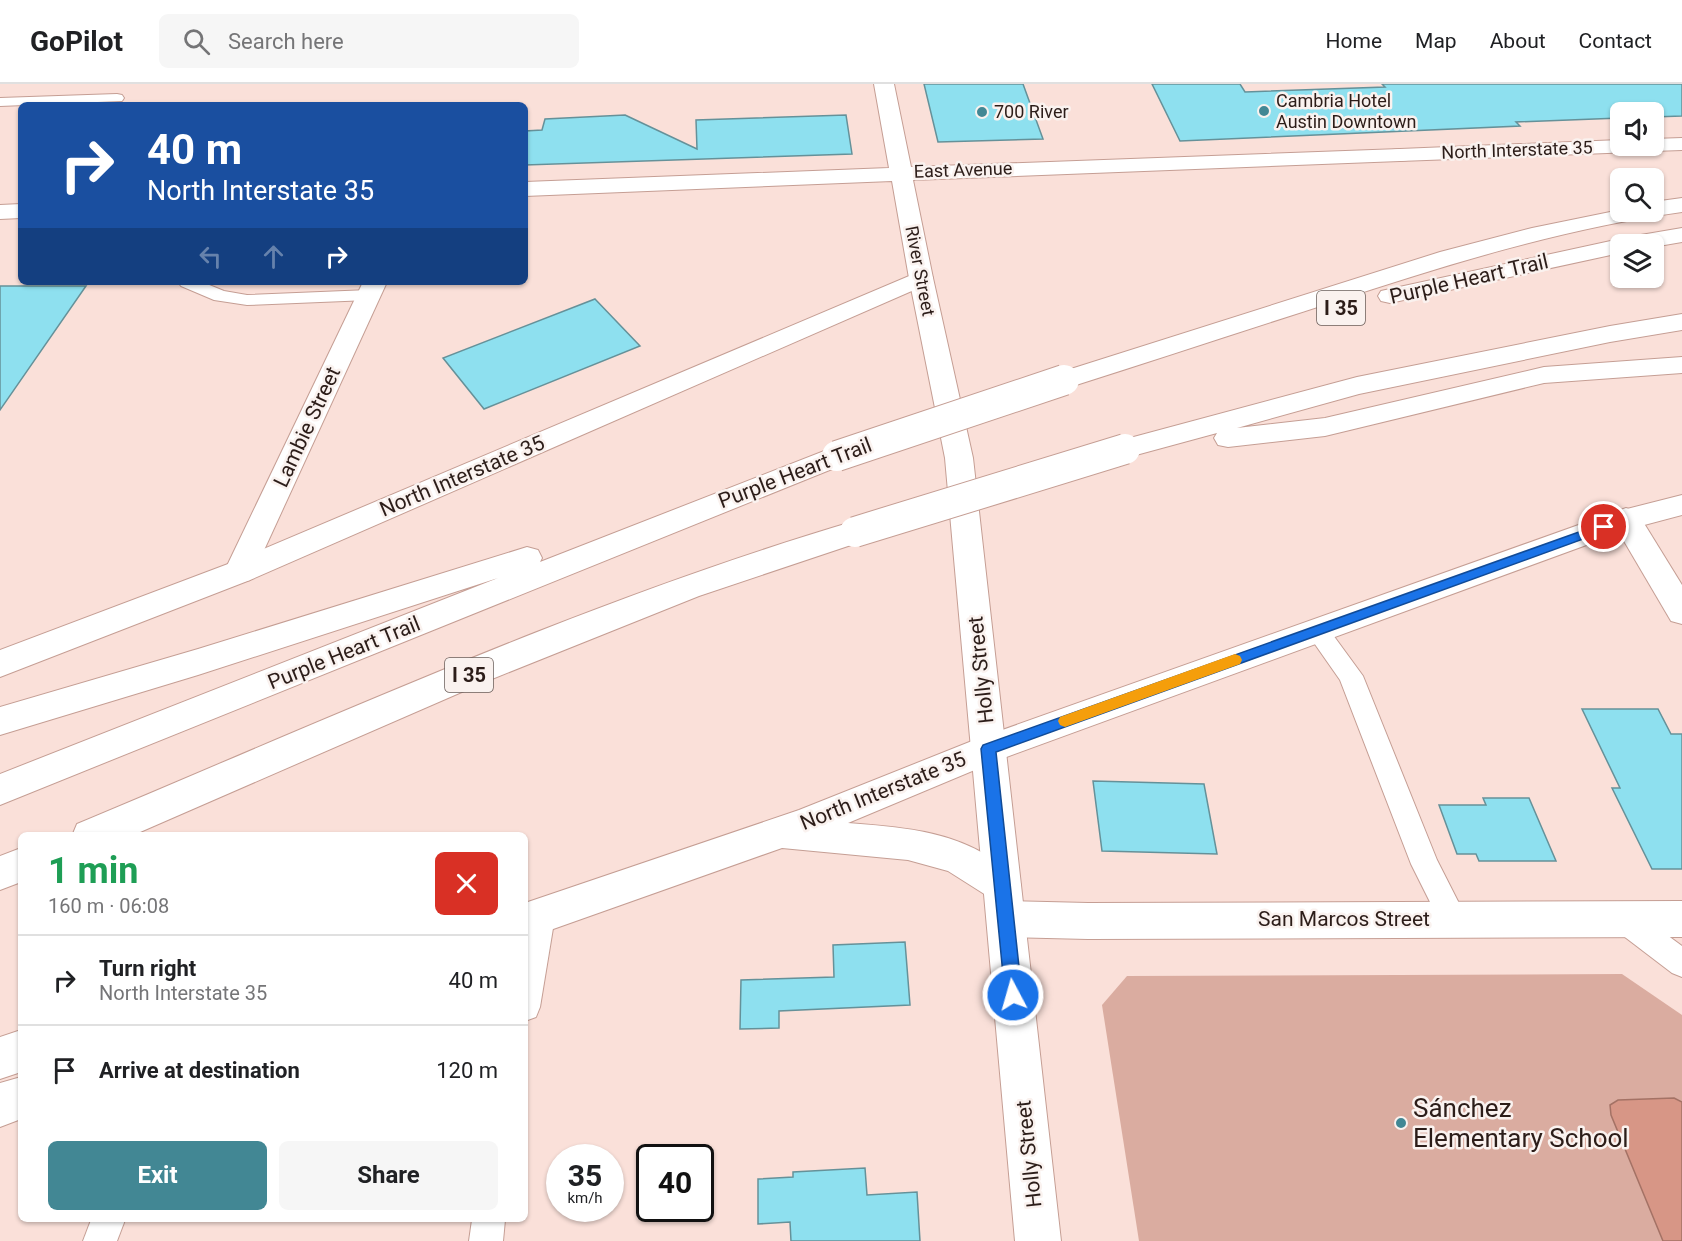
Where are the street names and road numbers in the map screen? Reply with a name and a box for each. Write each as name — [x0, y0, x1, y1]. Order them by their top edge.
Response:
street label: North Interstate 35 — [1441, 136, 1593, 163]
street label: East Avenue — [913, 157, 1013, 182]
street label: River Street — [901, 224, 940, 318]
street label: Purple Heart Trail — [1387, 249, 1551, 309]
road number: I 35 — [1317, 291, 1365, 325]
street label: Lambie Street — [269, 363, 345, 491]
street label: North Interstate 35 — [376, 430, 548, 522]
street label: Purple Heart Trail — [715, 433, 875, 513]
street label: Purple Heart Trail — [264, 612, 424, 694]
street label: Holly Street — [963, 615, 999, 725]
road number: I 35 — [445, 658, 493, 692]
street label: North Interstate 35 — [797, 747, 969, 835]
street label: San Marcos Street — [1258, 907, 1430, 931]
street label: Holly Street — [1011, 1099, 1047, 1209]

